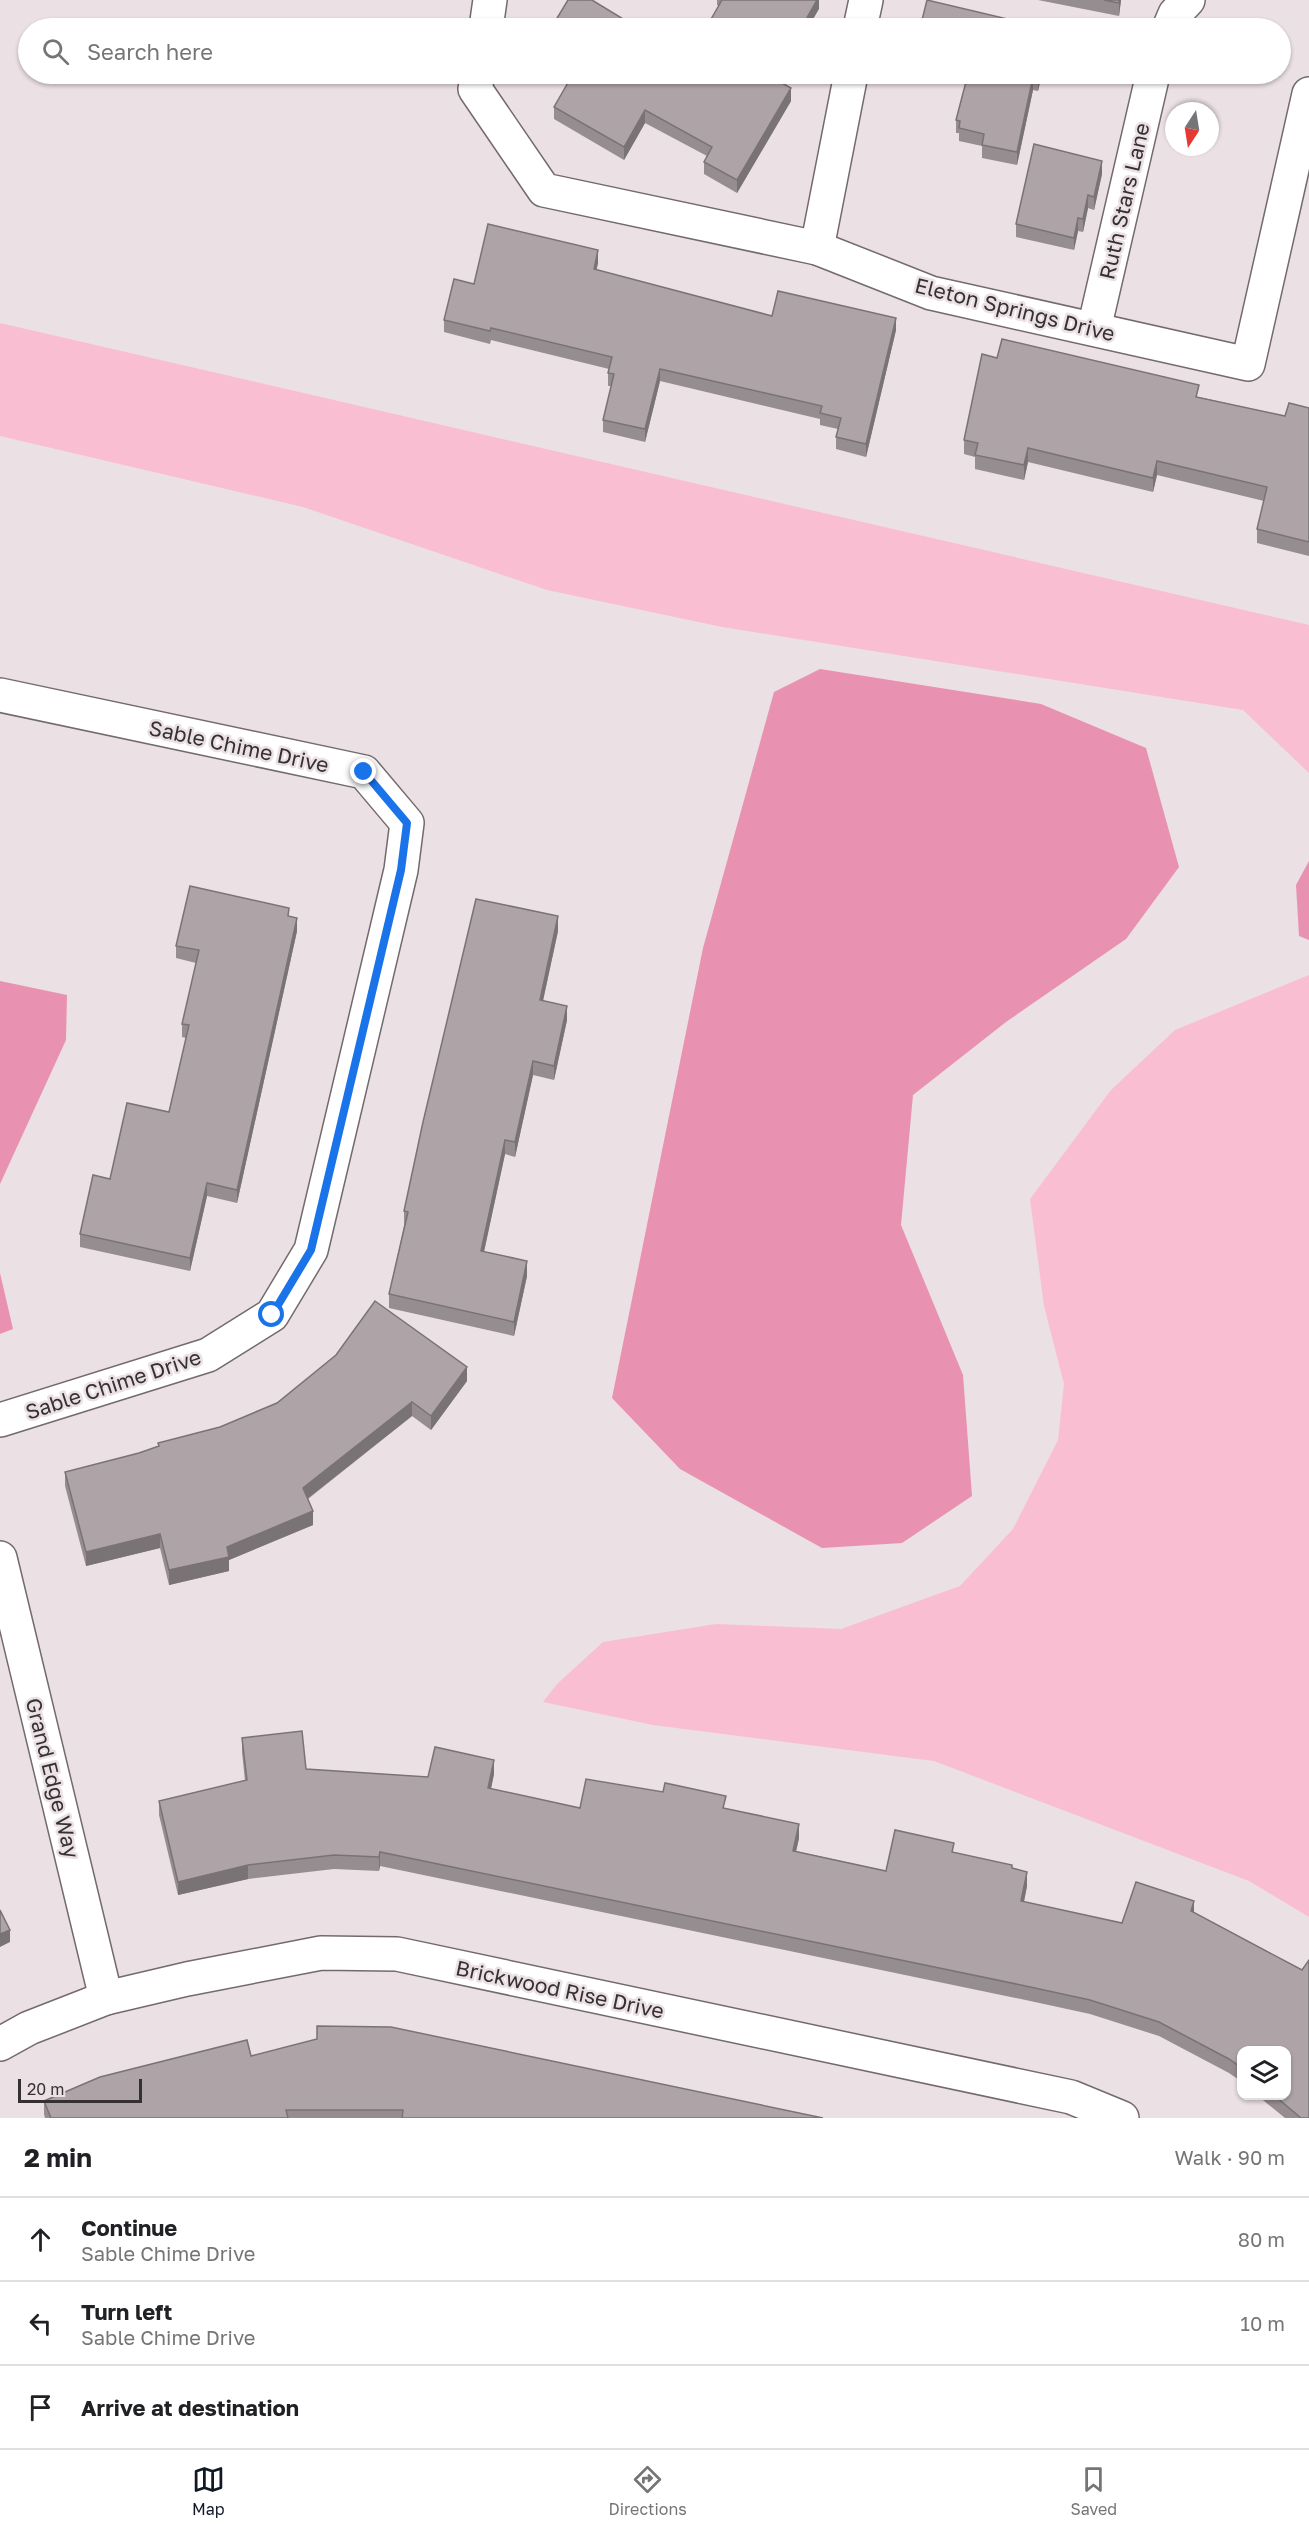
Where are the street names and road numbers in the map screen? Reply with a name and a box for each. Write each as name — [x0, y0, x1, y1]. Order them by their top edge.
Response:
street label: Ruth Stars Lane — [1093, 120, 1155, 282]
street label: Eleton Springs Drive — [912, 272, 1118, 346]
street label: Sable Chime Drive — [147, 714, 331, 778]
street label: Sable Chime Drive — [22, 1343, 204, 1425]
street label: Grand Edge Way — [21, 1695, 86, 1861]
street label: Brickwood Rise Drive — [454, 1954, 666, 2024]

